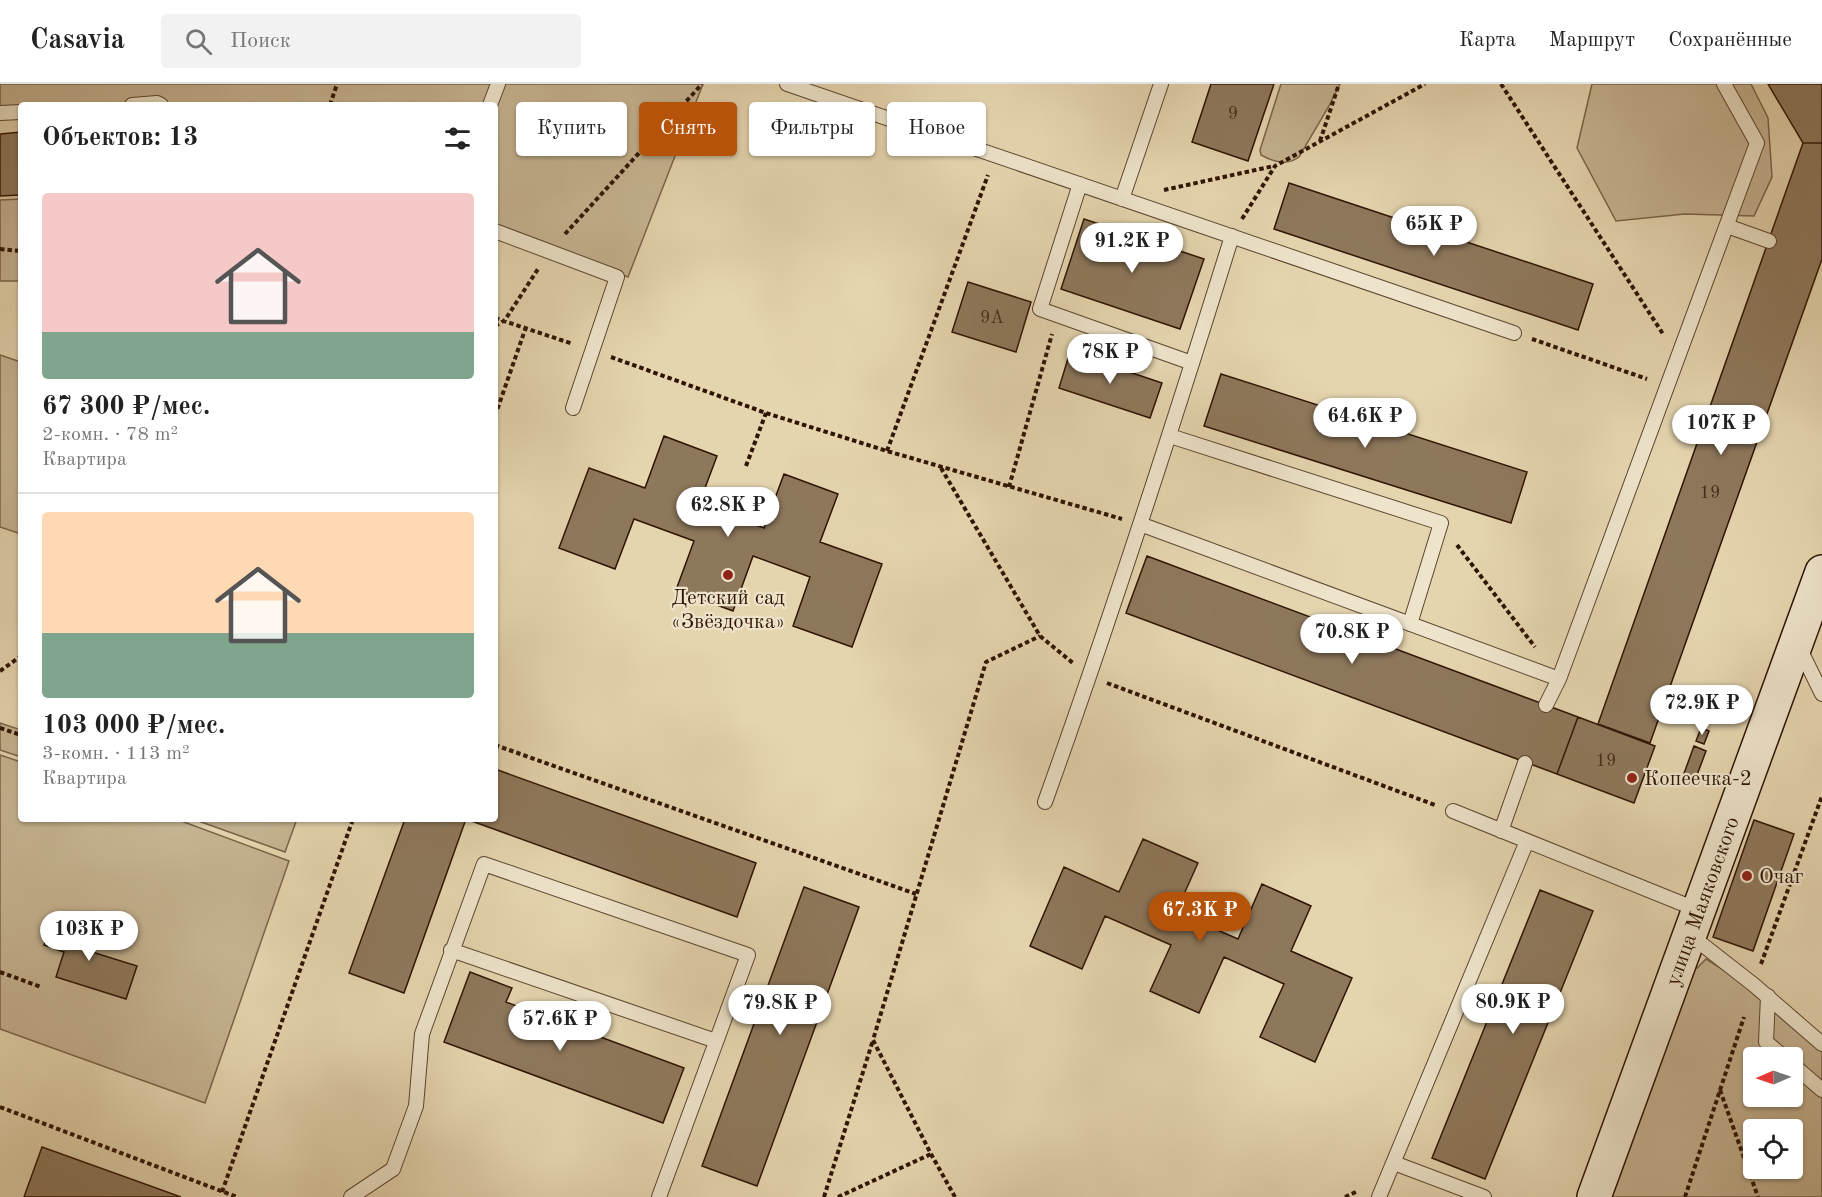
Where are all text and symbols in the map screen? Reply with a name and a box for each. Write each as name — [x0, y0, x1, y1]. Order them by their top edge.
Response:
search box — [161, 14, 581, 68]
icon: search — [182, 25, 215, 58]
text: Casavia — [30, 27, 125, 55]
text: Поиск — [230, 30, 291, 52]
text: Карта — [1459, 30, 1516, 51]
text: Маршрут — [1549, 30, 1635, 51]
text: Сохранённые — [1668, 30, 1792, 51]
chip: Купить — [516, 102, 627, 156]
chip: Снять — [639, 102, 737, 156]
chip: Фильтры — [749, 102, 875, 156]
chip: Новое — [887, 102, 986, 156]
house number: 9 — [1228, 105, 1238, 123]
icon: filters — [441, 122, 474, 155]
text: Объектов: 13 — [42, 125, 198, 151]
pin: 65K ₽ — [1392, 206, 1476, 257]
text: 65K ₽ — [1405, 215, 1463, 235]
pin: 91.2K ₽ — [1077, 223, 1187, 274]
icon: home — [204, 232, 312, 340]
text: 91.2K ₽ — [1094, 232, 1170, 252]
house number: 9А — [980, 309, 1004, 327]
pin: 78K ₽ — [1068, 334, 1152, 385]
text: 78K ₽ — [1081, 343, 1139, 363]
text: 67 300 ₽/мес. — [42, 394, 210, 420]
pin: 64.6K ₽ — [1310, 398, 1420, 449]
pin: 107K ₽ — [1672, 405, 1770, 456]
text: 64.6K ₽ — [1327, 407, 1403, 427]
text: 107K ₽ — [1686, 414, 1756, 434]
text: 2-комн. · 78 m² — [42, 425, 178, 445]
text: Квартира — [42, 450, 127, 470]
house number: 19 — [1700, 484, 1720, 502]
pin: 62.8K ₽ — [673, 487, 783, 538]
text: 62.8K ₽ — [690, 496, 766, 516]
icon: home — [204, 551, 312, 659]
marker: Детский сад «Звёздочка» — [721, 568, 735, 582]
place label: Детский сад «Звёздочка» — [671, 588, 785, 633]
pin: 70.8K ₽ — [1297, 614, 1407, 665]
text: 70.8K ₽ — [1314, 623, 1390, 643]
pin: 72.9K ₽ — [1647, 685, 1757, 736]
text: 72.9K ₽ — [1664, 694, 1740, 714]
text: 103 000 ₽/мес. — [42, 713, 225, 739]
text: 3-комн. · 113 m² — [42, 744, 190, 764]
house number: 19 — [1596, 752, 1616, 770]
text: Квартира — [42, 769, 127, 789]
place label: Копеечка-2 — [1644, 769, 1752, 790]
marker: Копеечка-2 — [1625, 771, 1639, 785]
street label: улица Маяковского — [1663, 814, 1744, 989]
place label: Очаг — [1759, 867, 1804, 888]
marker: Очаг — [1740, 869, 1754, 883]
pin: 67.3K ₽ — [1145, 892, 1255, 943]
text: 67.3K ₽ — [1162, 901, 1238, 921]
pin: 103K ₽ — [40, 911, 138, 962]
text: 103K ₽ — [54, 920, 124, 940]
pin: 80.9K ₽ — [1458, 984, 1568, 1035]
pin: 79.8K ₽ — [725, 985, 835, 1036]
text: 80.9K ₽ — [1475, 993, 1551, 1013]
text: 79.8K ₽ — [742, 994, 818, 1014]
pin: 57.6K ₽ — [505, 1001, 615, 1052]
text: 57.6K ₽ — [522, 1010, 598, 1030]
north arrow — [1743, 1047, 1803, 1107]
map controls — [1743, 1047, 1803, 1179]
button: locate — [1743, 1119, 1803, 1179]

